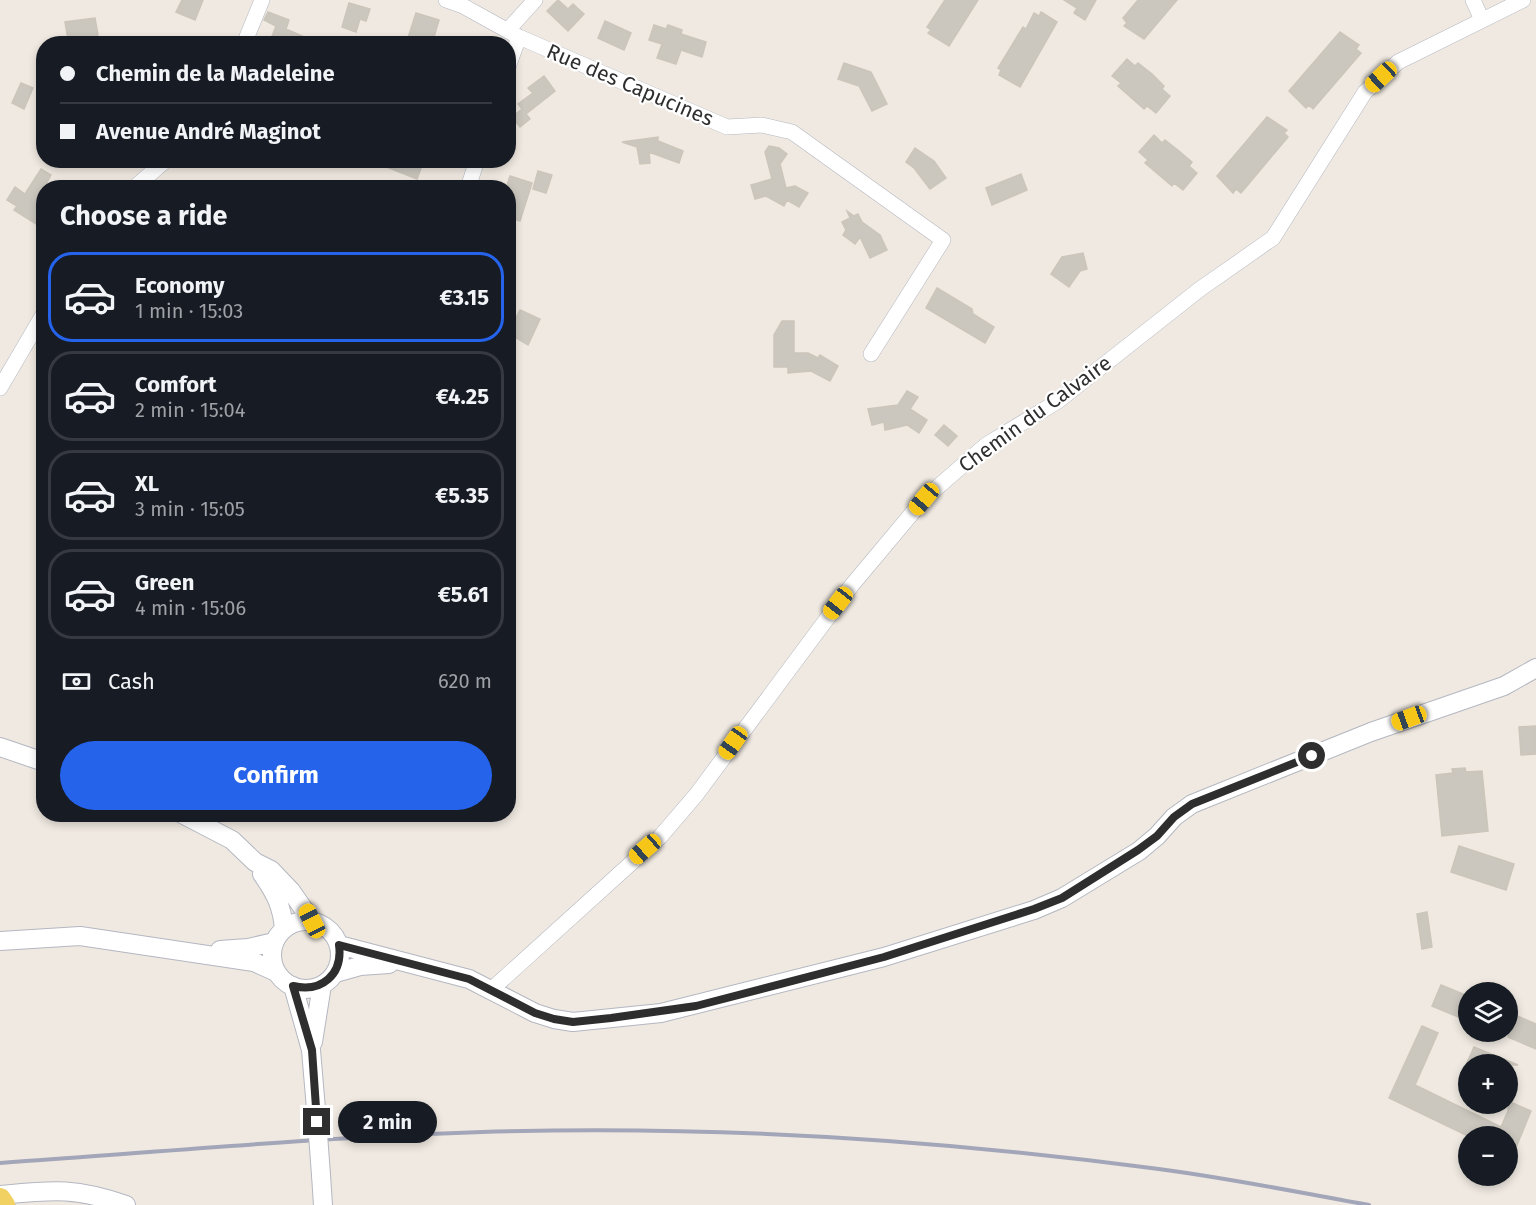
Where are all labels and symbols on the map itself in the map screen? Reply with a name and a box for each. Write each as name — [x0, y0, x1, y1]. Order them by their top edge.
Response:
street label: Rue des Capucines — [543, 38, 717, 132]
car — [1362, 58, 1400, 96]
street label: Chemin du Calvaire — [954, 350, 1116, 478]
car — [906, 479, 942, 519]
car — [820, 583, 856, 623]
car — [1389, 703, 1429, 733]
car — [715, 723, 751, 763]
route start — [1298, 742, 1325, 769]
car — [626, 830, 664, 868]
car — [296, 901, 328, 941]
callout: 2 min — [338, 1101, 437, 1143]
route end — [303, 1108, 330, 1135]

